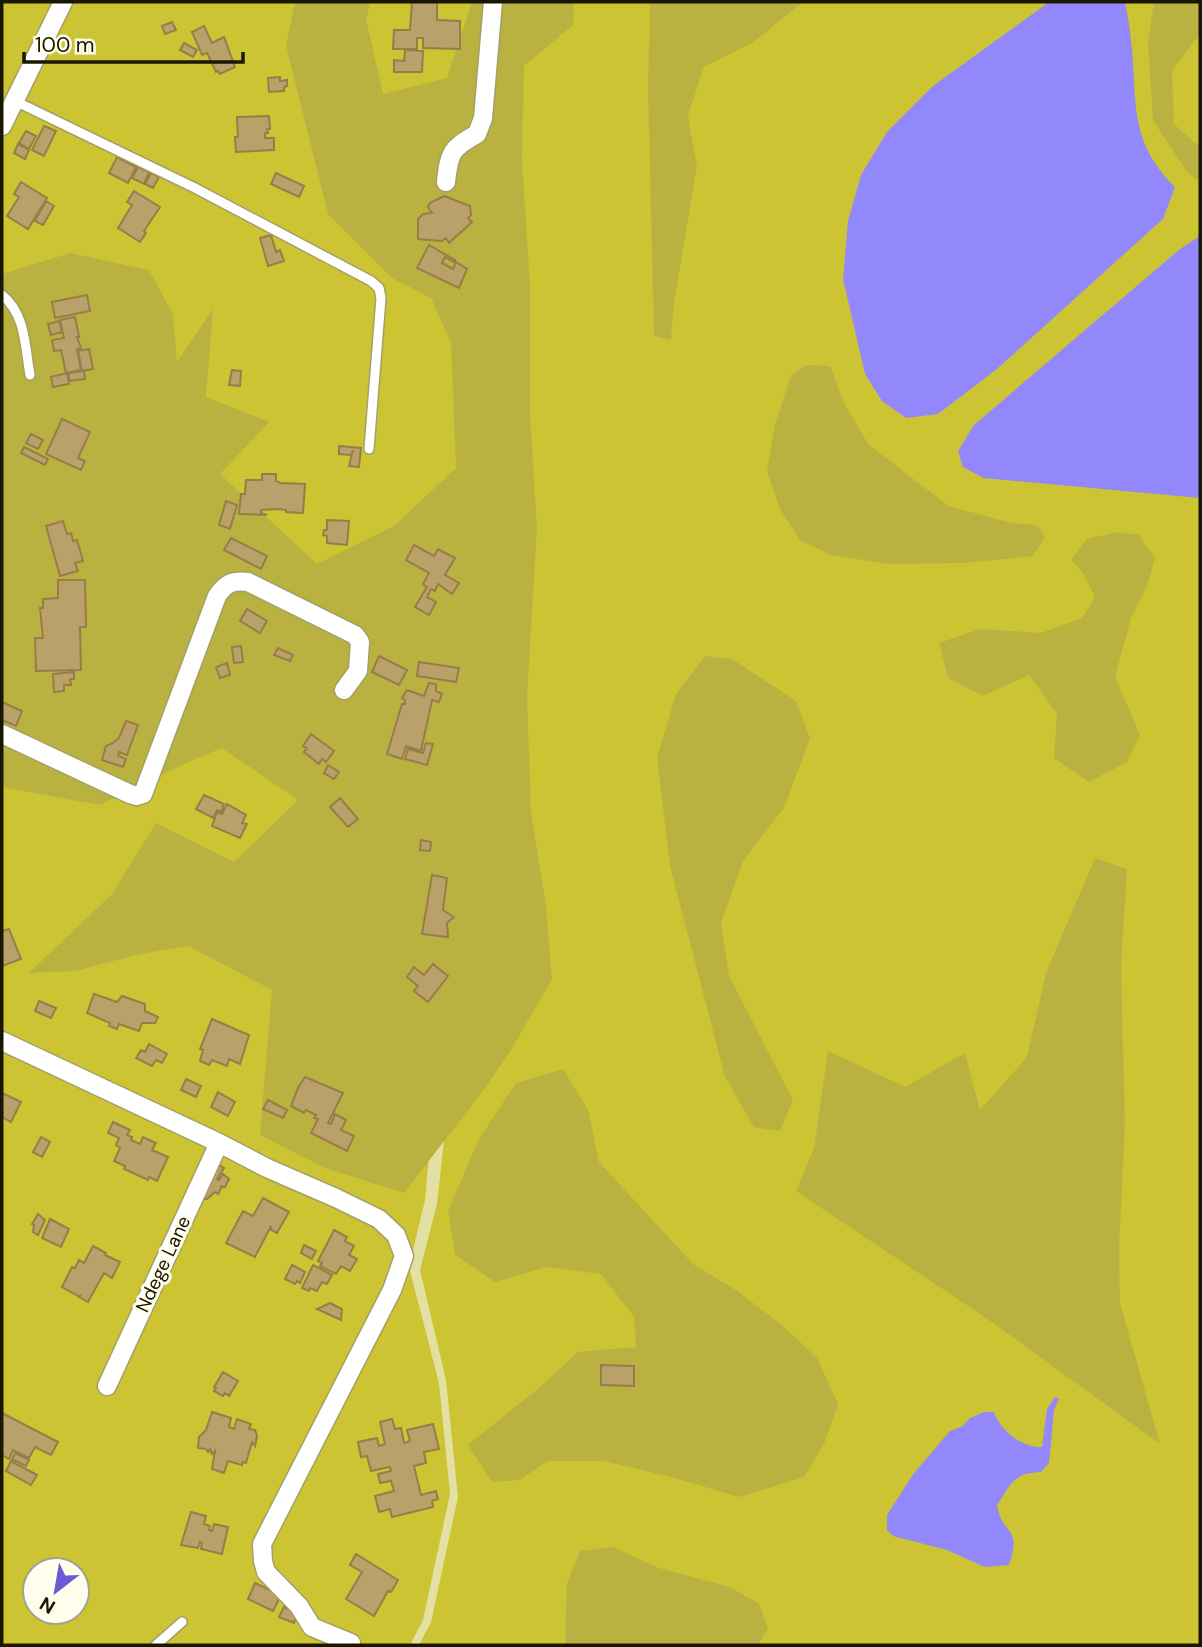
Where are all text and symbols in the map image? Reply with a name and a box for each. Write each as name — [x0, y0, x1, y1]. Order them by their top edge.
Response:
scale bar — [24, 21, 243, 65]
text: 100 m — [35, 31, 95, 59]
street label: Ndege Lane — [130, 1212, 196, 1316]
north arrow — [21, 1556, 91, 1626]
text: N — [35, 1591, 60, 1619]

